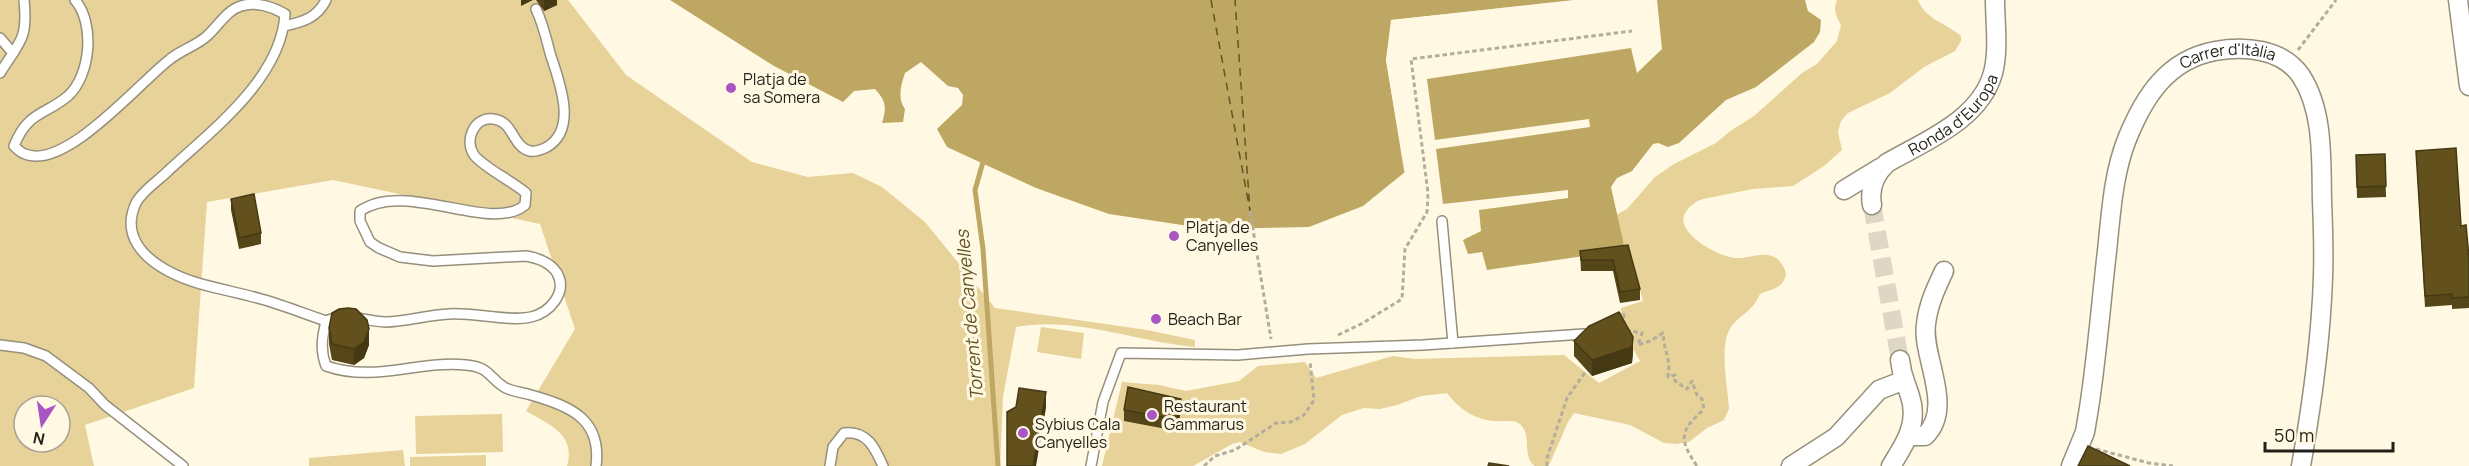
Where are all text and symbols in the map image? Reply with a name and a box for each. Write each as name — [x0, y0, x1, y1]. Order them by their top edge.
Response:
street label: Carrer d'Itàlia — [2175, 38, 2279, 74]
place label: Platja de sa Somera — [743, 68, 820, 108]
street label: Ronda d'Europa — [1904, 71, 2003, 160]
marker: Platja de sa Somera — [724, 81, 738, 95]
place label: Platja de Canyelles — [1186, 216, 1258, 256]
water label: Torrent de Canyelles — [949, 228, 988, 401]
marker: Platja de Canyelles — [1167, 229, 1181, 243]
place label: Beach Bar — [1168, 308, 1242, 330]
marker: Beach Bar — [1149, 312, 1163, 326]
north arrow — [12, 394, 72, 454]
place label: Restaurant Gammarus — [1164, 395, 1247, 435]
marker: Restaurant Gammarus — [1145, 408, 1159, 422]
place label: Sybius Cala Canyelles — [1035, 413, 1120, 453]
scale bar — [2265, 415, 2392, 453]
text: 50 m — [2274, 423, 2314, 447]
marker: Sybius Cala Canyelles — [1016, 426, 1030, 440]
text: N — [31, 427, 47, 451]

